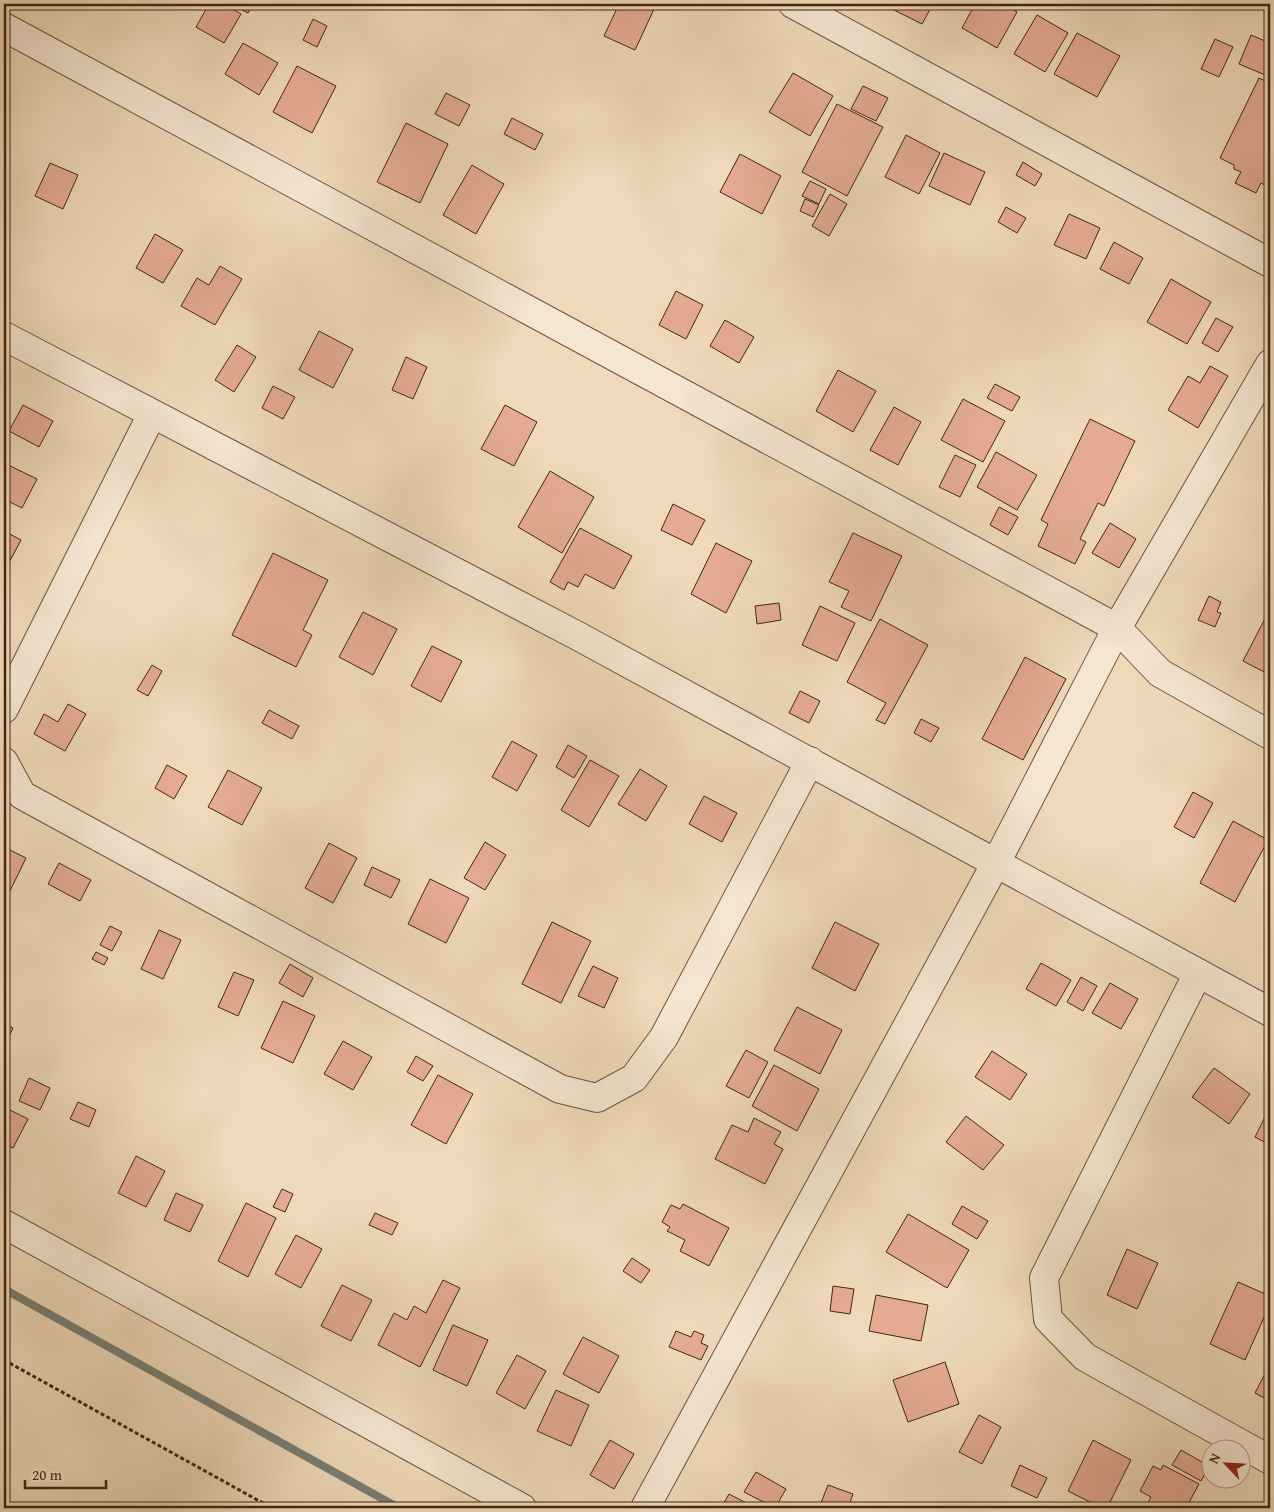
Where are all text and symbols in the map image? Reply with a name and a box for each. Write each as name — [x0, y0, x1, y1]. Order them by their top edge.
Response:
north arrow — [1202, 1440, 1252, 1490]
text: N — [1203, 1449, 1226, 1467]
scale bar — [25, 1457, 106, 1489]
text: 20 m — [32, 1464, 63, 1485]

